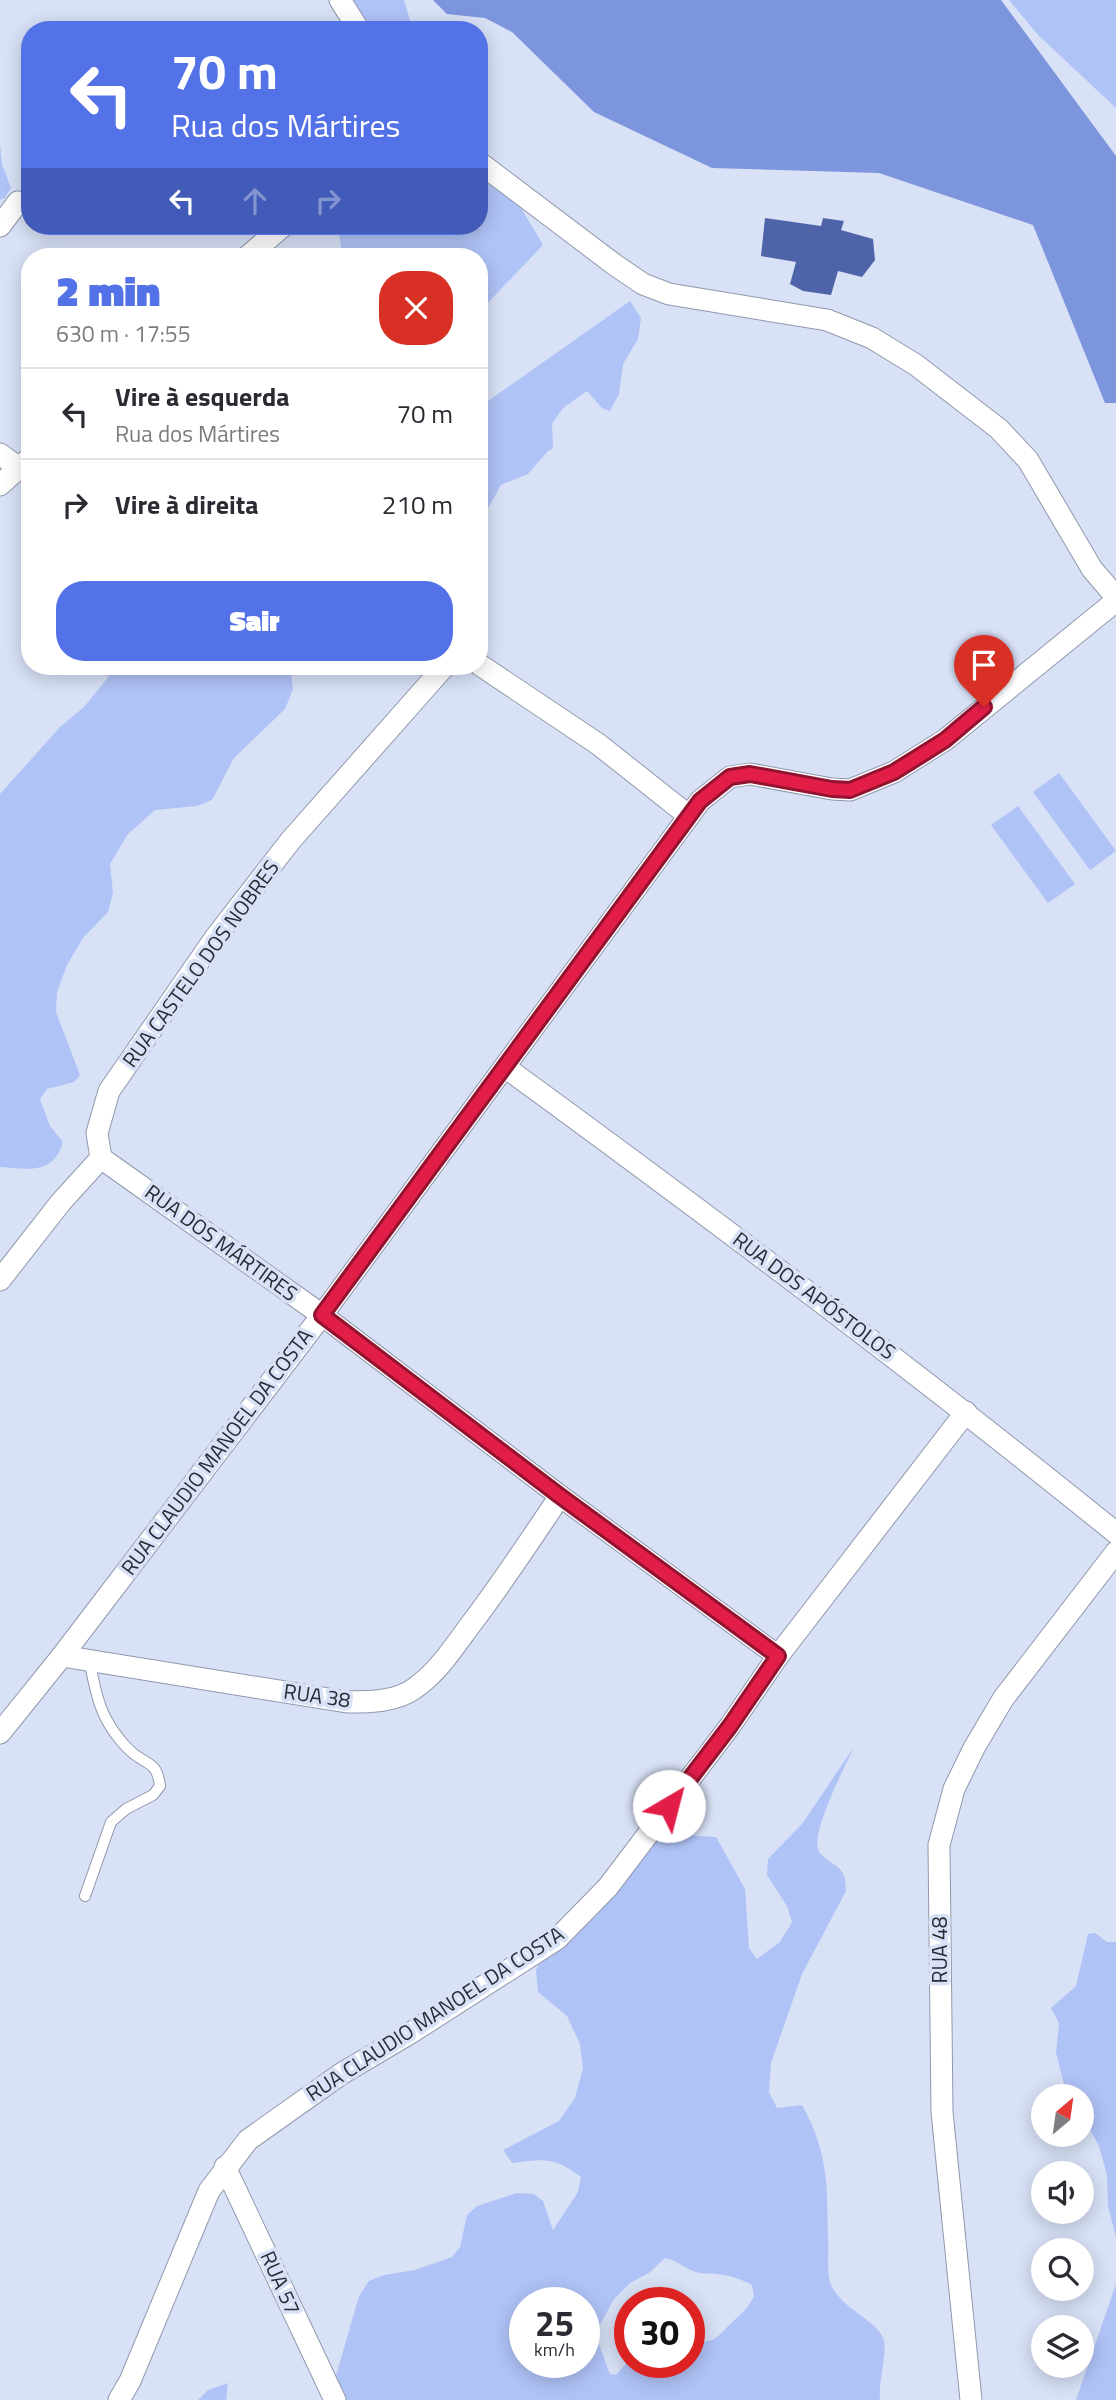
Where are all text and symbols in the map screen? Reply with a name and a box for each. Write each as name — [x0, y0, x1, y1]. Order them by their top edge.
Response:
text: 70 m — [171, 33, 278, 108]
icon: left — [56, 49, 147, 140]
text: Rua dos Mártires — [171, 101, 400, 149]
icon: left — [163, 182, 201, 220]
icon: ahead — [236, 182, 274, 220]
icon: right — [309, 182, 347, 220]
text: 2 min — [56, 258, 160, 322]
button: close — [379, 271, 453, 345]
text: 630 m · 17:55 — [56, 316, 191, 351]
text: Vire à esquerda — [115, 377, 290, 416]
text: 70 m — [396, 394, 453, 433]
icon: left — [56, 395, 94, 433]
text: Rua dos Mártires — [115, 416, 280, 451]
text: Vire à direita — [115, 485, 258, 524]
text: 210 m — [382, 485, 453, 524]
icon: right — [56, 486, 94, 524]
button: Sair — [56, 581, 453, 661]
pin — [954, 635, 1014, 707]
icon: arrive — [965, 646, 1003, 684]
street label: RUA CASTELO DOS NOBRES — [114, 853, 287, 1074]
street label: RUA DOS MÁRTIRES — [139, 1176, 305, 1309]
street label: RUA DOS APÓSTOLOS — [727, 1223, 903, 1367]
street label: RUA CLAUDIO MANOEL DA COSTA — [113, 1321, 320, 1582]
street label: RUA 38 — [282, 1675, 353, 1716]
position arrow — [632, 1769, 706, 1843]
street label: RUA 48 — [923, 1916, 955, 1983]
street label: RUA CLAUDIO MANOEL DA COSTA — [299, 1917, 570, 2109]
north arrow — [1031, 2084, 1094, 2147]
map controls — [1031, 2084, 1094, 2378]
button: sound — [1031, 2161, 1094, 2224]
button: search — [1031, 2238, 1094, 2301]
street label: RUA 57 — [253, 2245, 309, 2320]
speed limit sign: 30 — [614, 2287, 705, 2378]
text: 25 — [535, 2296, 574, 2350]
button: layers — [1031, 2315, 1094, 2378]
text: km/h — [534, 2336, 575, 2363]

